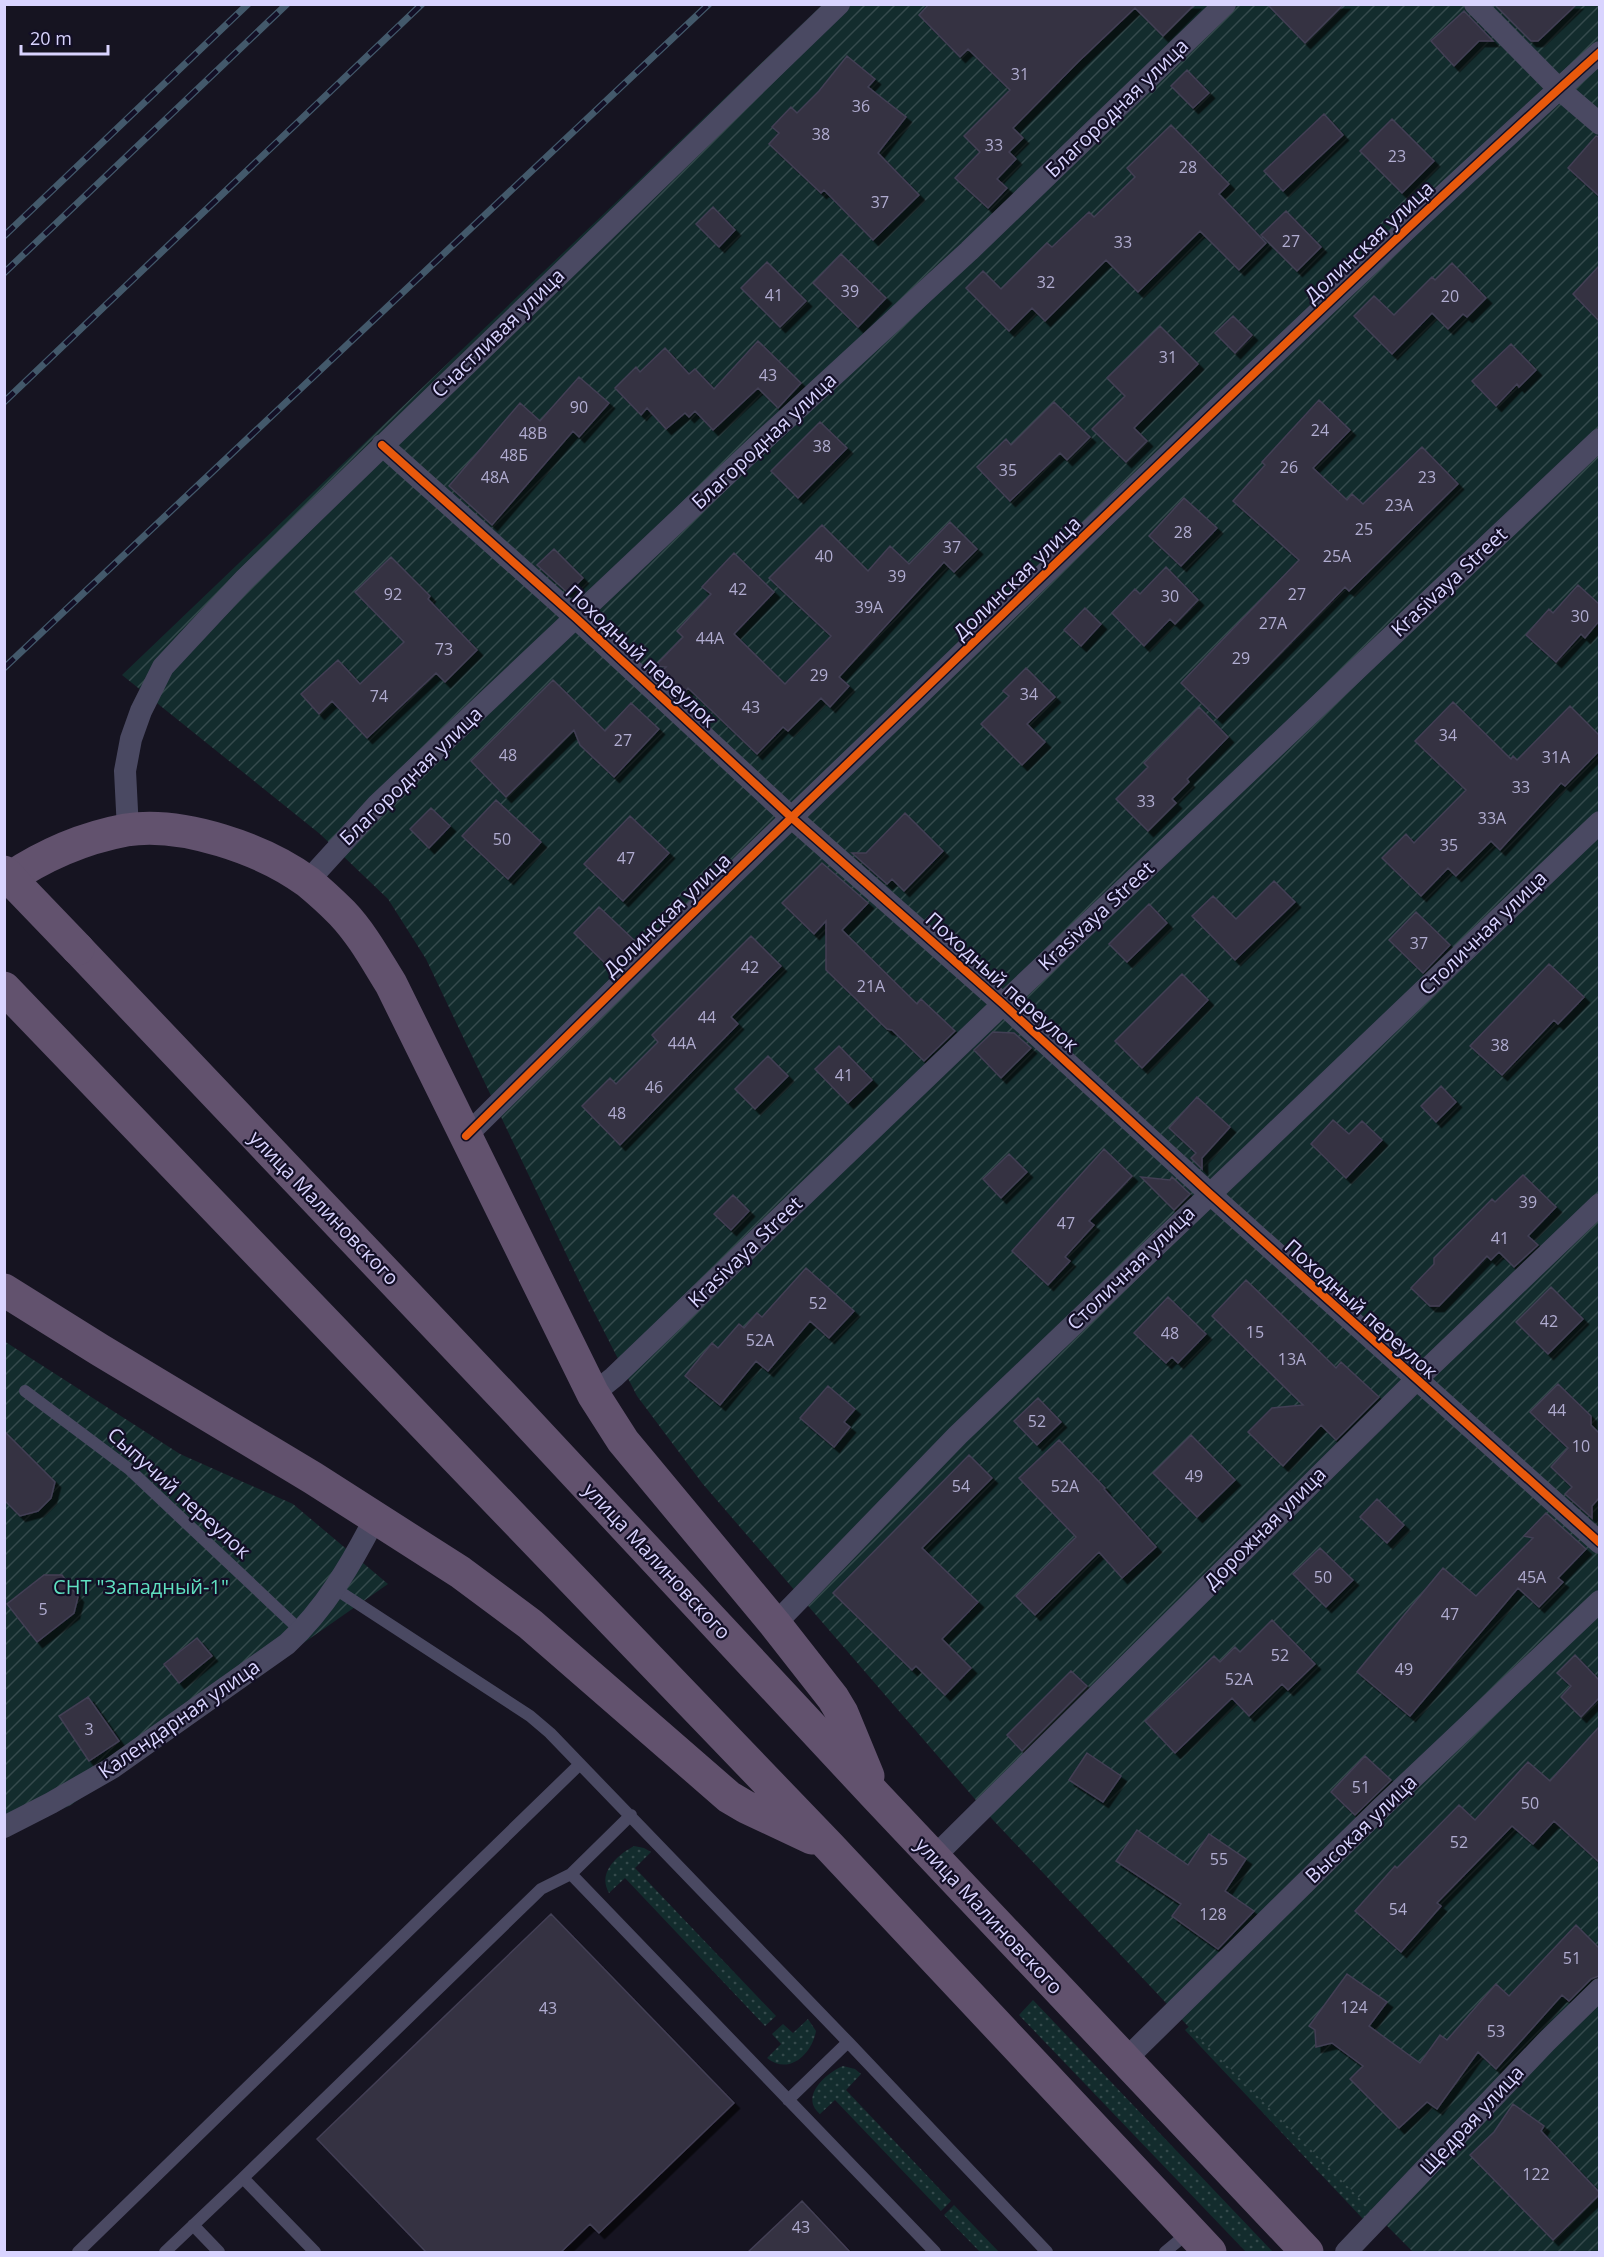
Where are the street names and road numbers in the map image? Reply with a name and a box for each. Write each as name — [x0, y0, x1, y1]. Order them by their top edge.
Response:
street label: Благородная улица — [1039, 32, 1194, 183]
street label: Долинская улица — [1298, 175, 1439, 309]
street label: Счастливая улица — [425, 262, 570, 403]
street label: Благородная улица — [685, 366, 842, 515]
street label: Долинская улица — [947, 510, 1086, 646]
street label: Krasivaya Street — [1385, 521, 1513, 642]
street label: Походный переулок — [560, 578, 723, 733]
street label: Благородная улица — [333, 700, 488, 851]
street label: Долинская улица — [597, 847, 736, 983]
street label: Krasivaya Street — [1032, 855, 1160, 976]
street label: Столичная улица — [1413, 865, 1553, 1001]
street label: Походный переулок — [920, 906, 1085, 1058]
street label: улица Малиновского — [243, 1125, 405, 1291]
street label: Krasivaya Street — [682, 1190, 808, 1313]
street label: Столичная улица — [1061, 1200, 1201, 1336]
street label: Походный переулок — [1279, 1233, 1444, 1385]
street label: Сыпучий переулок — [102, 1421, 257, 1565]
street label: Дорожная улица — [1198, 1461, 1332, 1595]
street label: улица Малиновского — [578, 1476, 737, 1645]
street label: Календарная улица — [93, 1653, 265, 1785]
street label: Высокая улица — [1299, 1768, 1422, 1889]
street label: улица Малиновского — [910, 1831, 1069, 2000]
street label: Щедрая улица — [1414, 2059, 1530, 2180]

